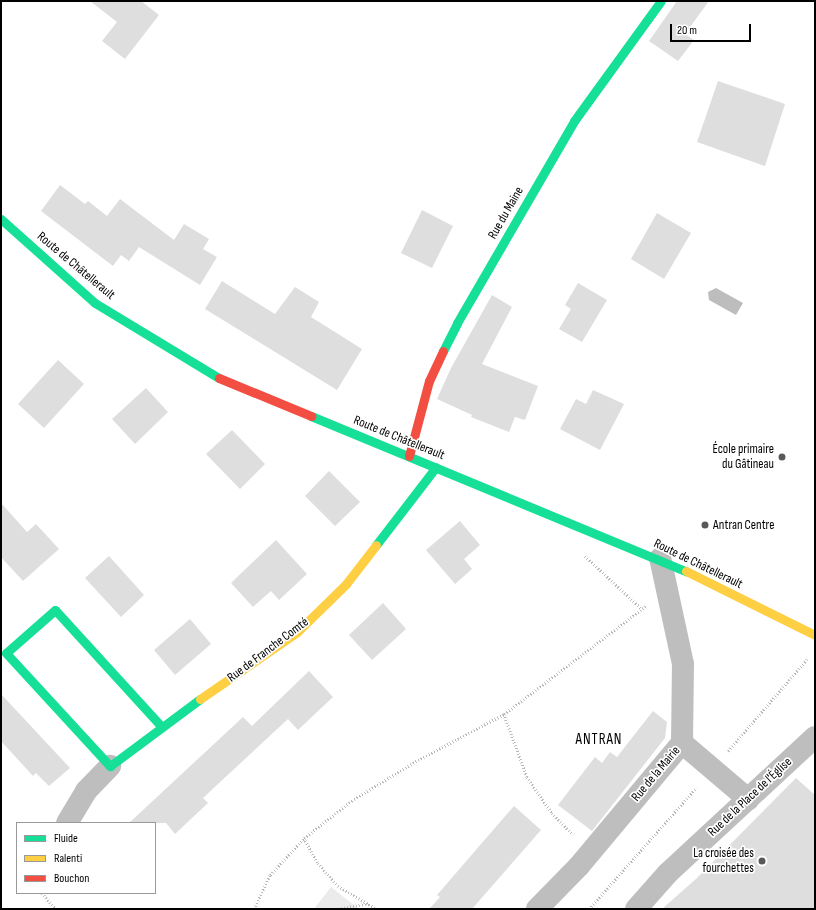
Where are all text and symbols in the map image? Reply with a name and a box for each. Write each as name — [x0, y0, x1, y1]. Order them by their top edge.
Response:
scale bar — [672, 16, 753, 42]
text: 20 m — [677, 23, 697, 38]
street label: Rue du Maine — [485, 184, 527, 242]
street label: Route de Châtellerault — [34, 229, 118, 303]
street label: Route de Châtellerault — [351, 413, 447, 463]
place label: École primaire du Gâtineau — [712, 442, 774, 473]
marker: École primaire du Gâtineau — [777, 452, 787, 462]
place label: Antran Centre — [713, 517, 774, 533]
marker: Antran Centre — [700, 520, 710, 530]
street label: Route de Châtellerault — [651, 536, 745, 592]
street label: Rue de Franche Comté — [224, 614, 312, 686]
district label: ANTRAN — [575, 731, 623, 749]
street label: Rue de la Mairie — [628, 743, 684, 805]
street label: Rue de la Place de l'Église — [705, 754, 795, 840]
legend — [16, 822, 156, 894]
text: Fluide — [54, 831, 78, 846]
place label: La croisée des fourchettes — [693, 846, 754, 877]
text: Ralenti — [54, 851, 82, 866]
marker: La croisée des fourchettes — [757, 856, 767, 866]
text: Bouchon — [54, 871, 89, 886]

